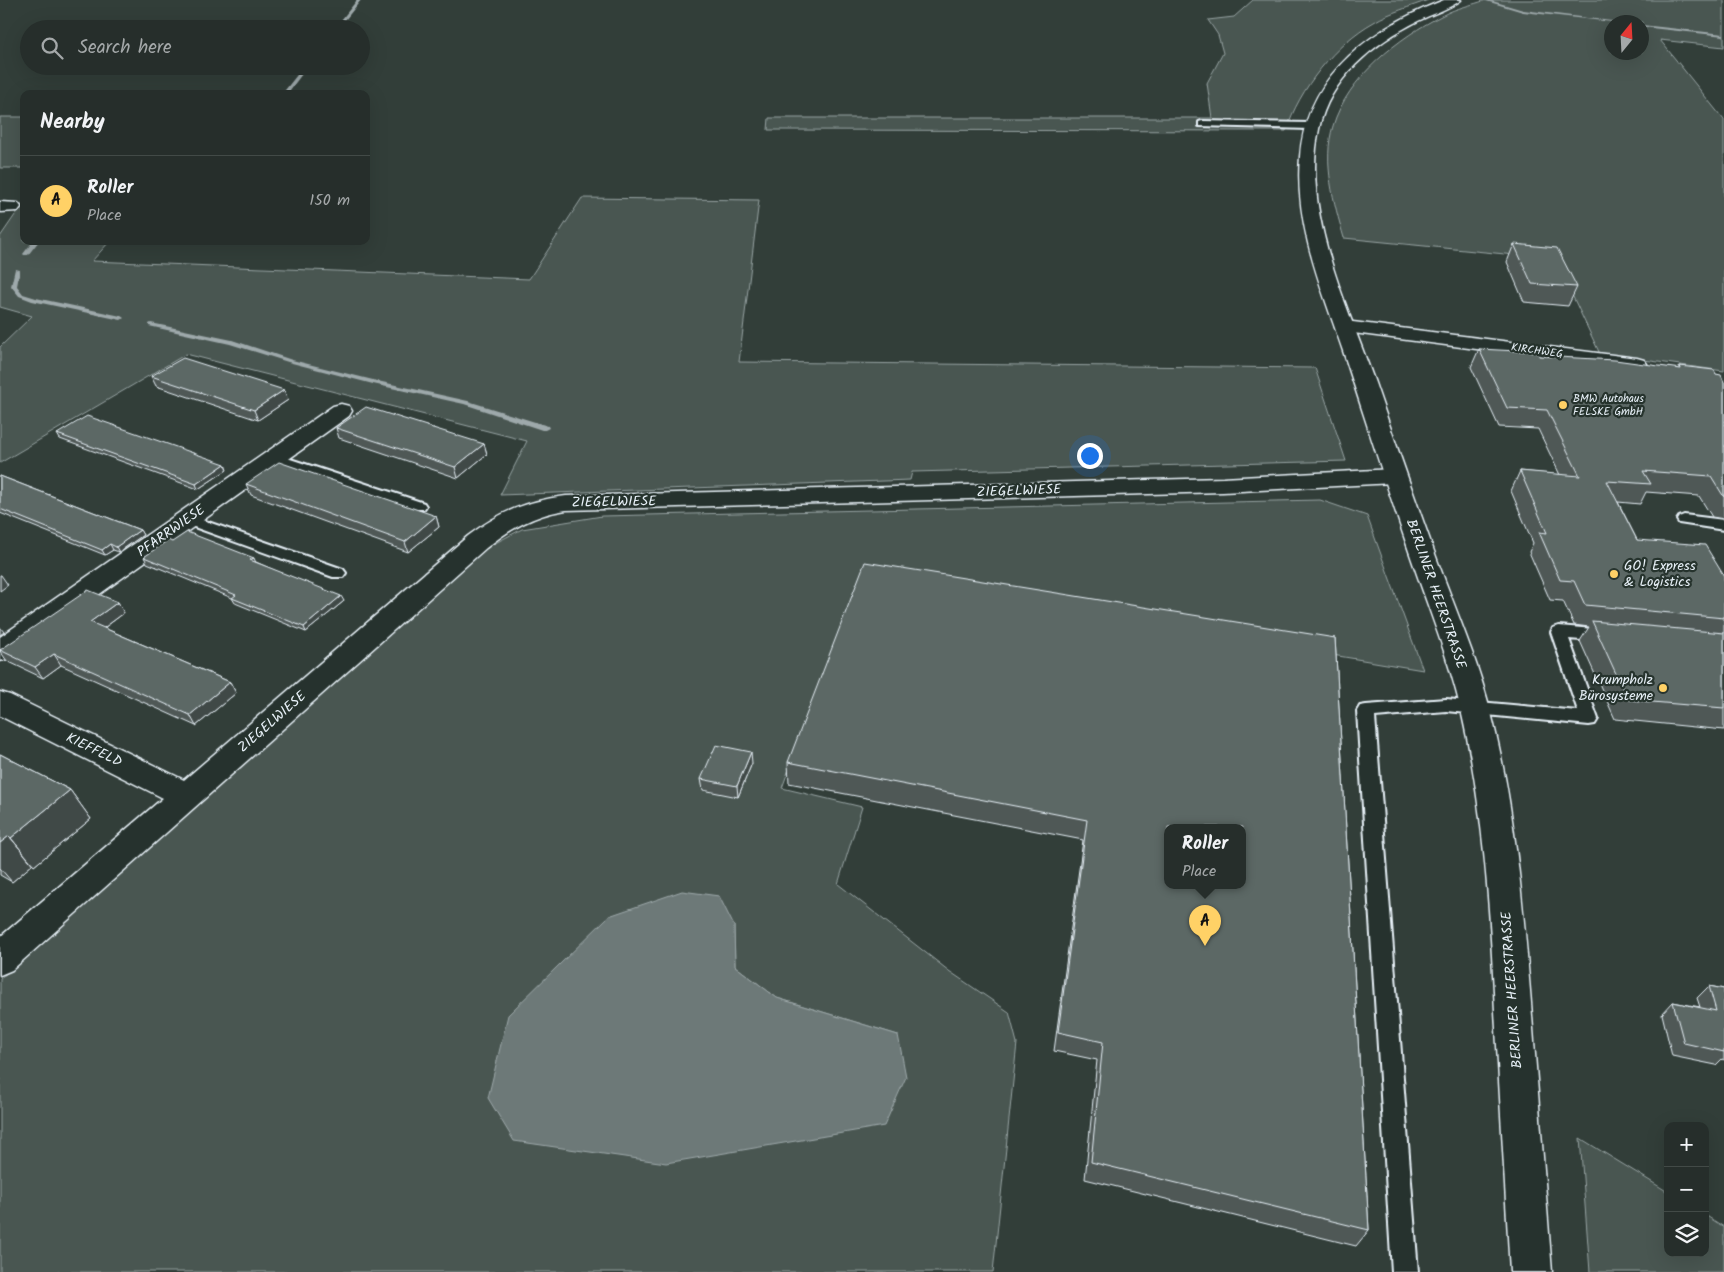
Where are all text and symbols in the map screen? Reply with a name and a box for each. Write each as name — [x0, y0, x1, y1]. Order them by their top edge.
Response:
north arrow — [1604, 15, 1649, 60]
search box — [20, 20, 370, 75]
text: Search here — [78, 33, 172, 63]
icon: search — [38, 34, 66, 62]
text: Nearby — [40, 106, 105, 139]
text: Roller — [87, 173, 133, 203]
text: A — [51, 188, 61, 213]
text: 150 m — [309, 188, 350, 213]
text: Place — [87, 203, 121, 228]
street label: KIRCHWEG — [1510, 338, 1564, 364]
place label: BMW Autohaus FELSKE GmbH — [1573, 390, 1644, 421]
marker: BMW Autohaus FELSKE GmbH — [1557, 399, 1569, 411]
your location — [1077, 443, 1103, 469]
street label: ZIEGELWIESE — [976, 479, 1063, 503]
street label: ZIEGELWIESE — [571, 490, 657, 514]
street label: PFARRWIESE — [132, 499, 210, 563]
street label: BERLINER HEERSTRASSE — [1400, 516, 1472, 673]
place label: GO! Express & Logistics — [1624, 555, 1696, 593]
marker: GO! Express & Logistics — [1608, 568, 1620, 580]
place label: Krumpholz Bürosysteme — [1579, 669, 1654, 707]
marker: Krumpholz Bürosysteme — [1657, 682, 1669, 694]
street label: ZIEGELWIESE — [233, 685, 312, 758]
street label: KIEFFELD — [62, 727, 126, 773]
popup — [1164, 824, 1246, 889]
text: Roller — [1182, 829, 1228, 859]
text: Place — [1182, 859, 1216, 884]
pin: A — [1189, 905, 1221, 946]
street label: BERLINER HEERSTRASSE — [1495, 910, 1528, 1069]
map controls — [1664, 1122, 1709, 1257]
button: + — [1664, 1122, 1709, 1167]
button: − — [1664, 1167, 1709, 1212]
button: layers — [1664, 1212, 1709, 1257]

